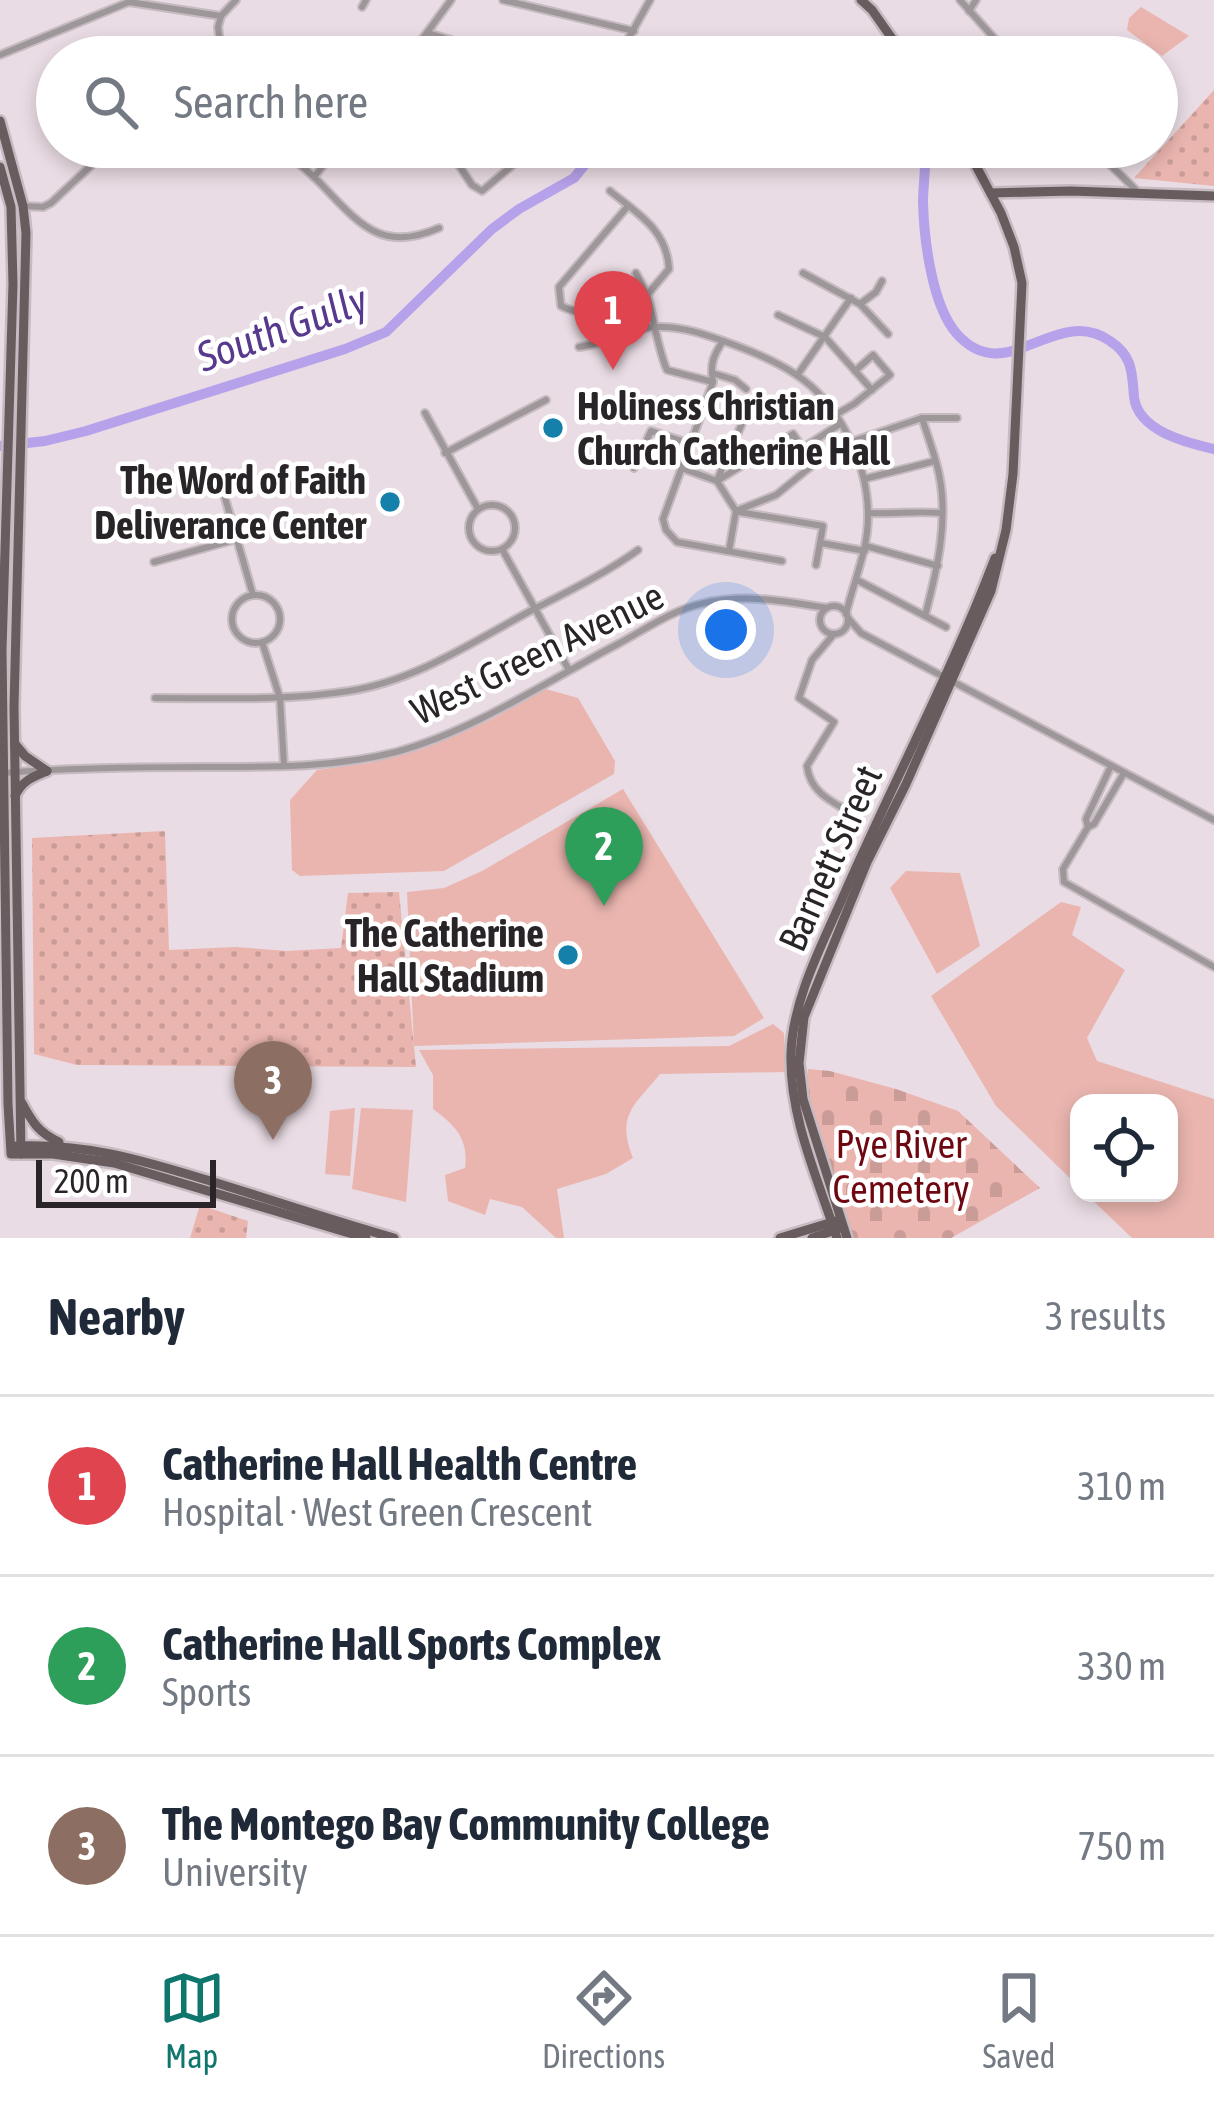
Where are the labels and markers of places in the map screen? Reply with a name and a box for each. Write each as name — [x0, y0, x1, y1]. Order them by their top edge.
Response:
pin: 1 — [574, 271, 652, 370]
place label: Holiness Christian Church Catherine Hall — [577, 384, 891, 473]
marker: Holiness Christian Church Catherine Hall — [540, 415, 566, 441]
place label: The Word of Faith Deliverance Center — [94, 458, 367, 547]
marker: The Word of Faith Deliverance Center — [377, 489, 403, 515]
pin: 2 — [565, 807, 643, 906]
place label: The Catherine Hall Stadium — [345, 911, 544, 1000]
marker: The Catherine Hall Stadium — [555, 942, 581, 968]
pin: 3 — [234, 1041, 312, 1140]

